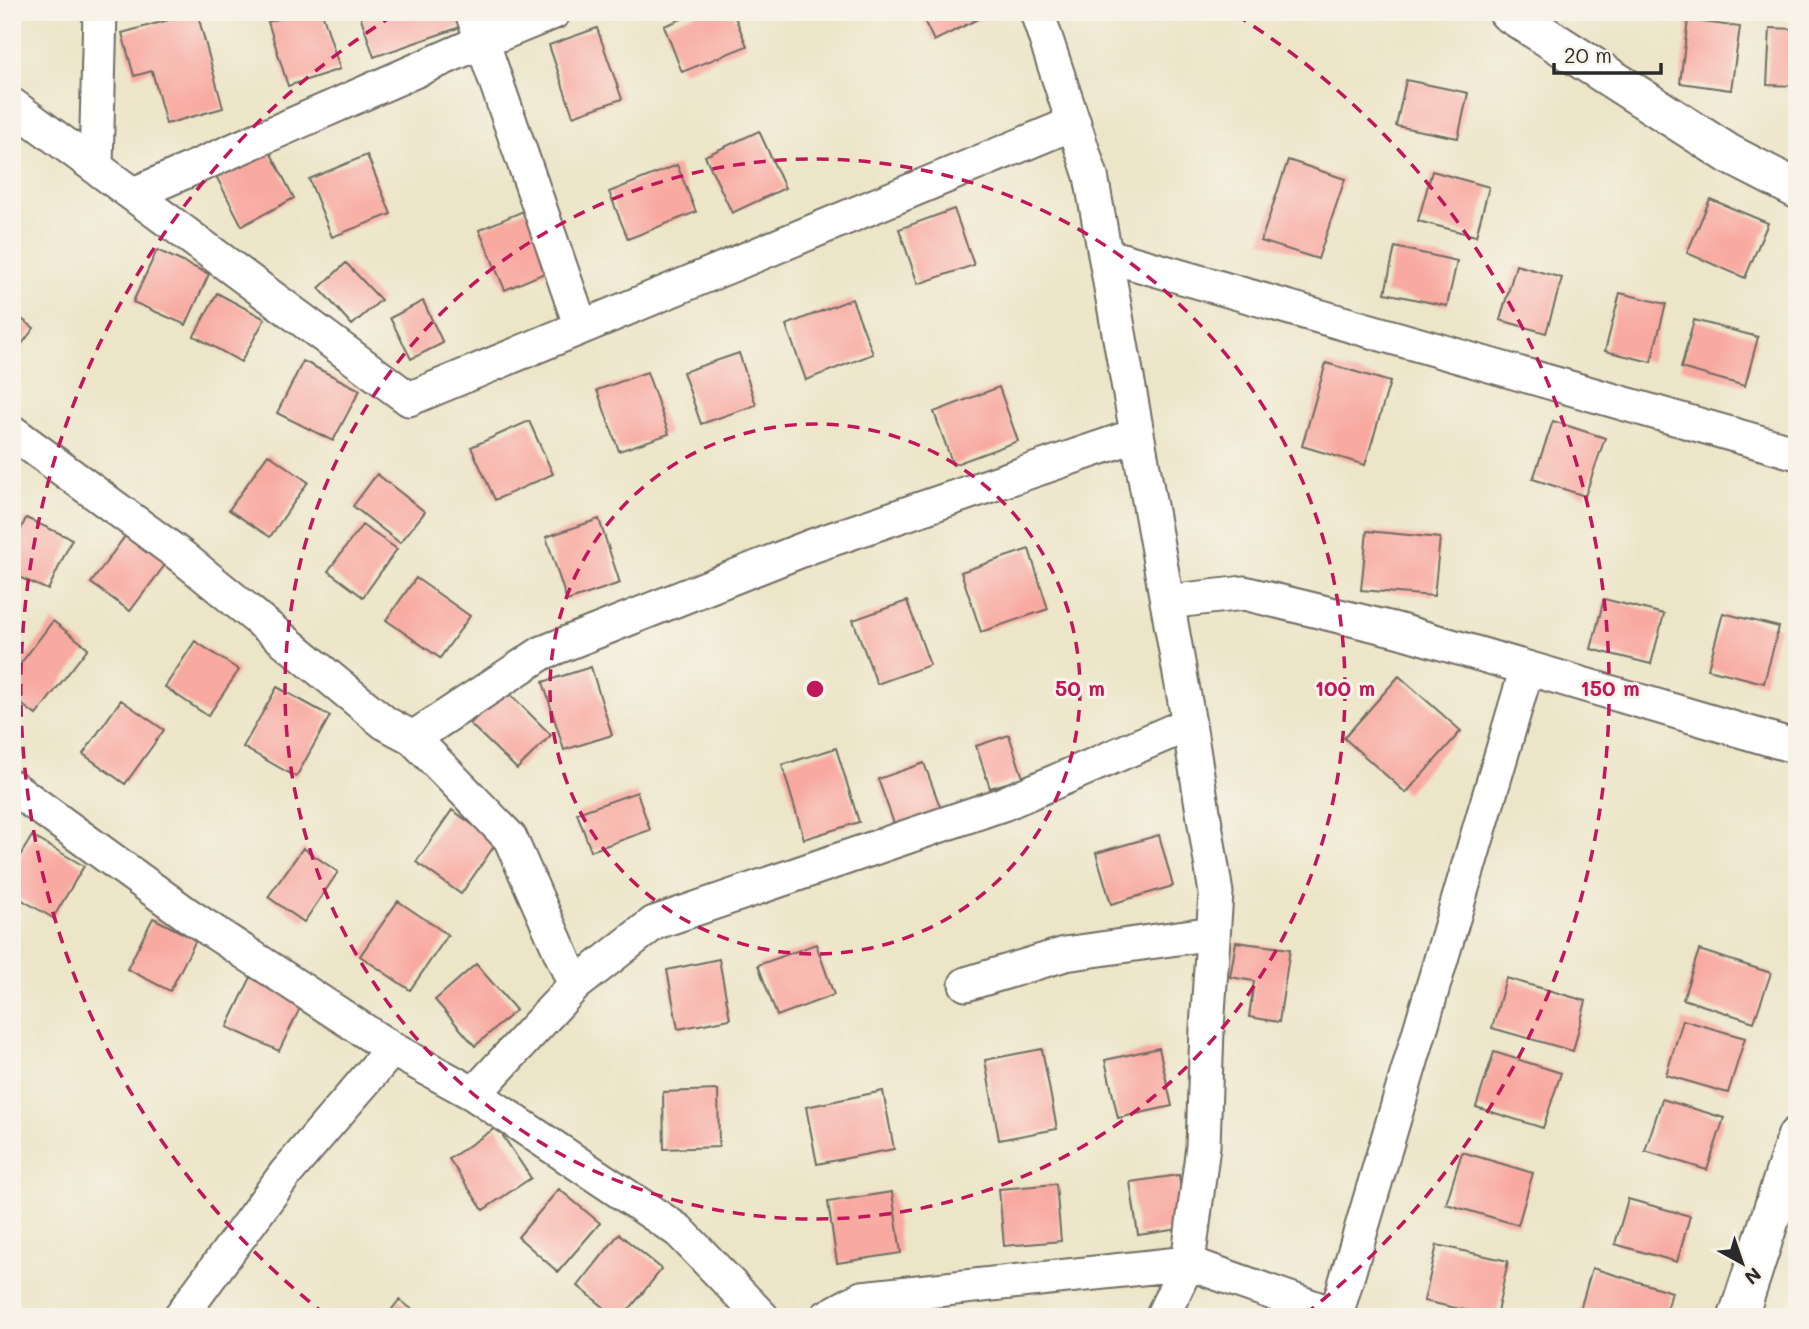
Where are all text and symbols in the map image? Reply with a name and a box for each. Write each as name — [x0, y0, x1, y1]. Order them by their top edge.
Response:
scale bar — [1554, 32, 1660, 76]
text: 20 m — [1564, 41, 1612, 68]
text: 50 m — [1055, 674, 1105, 701]
text: 100 m — [1315, 674, 1375, 701]
text: 150 m — [1580, 674, 1640, 701]
centre of rings — [803, 677, 827, 701]
north arrow — [1708, 1228, 1778, 1298]
text: N — [1740, 1262, 1767, 1291]

